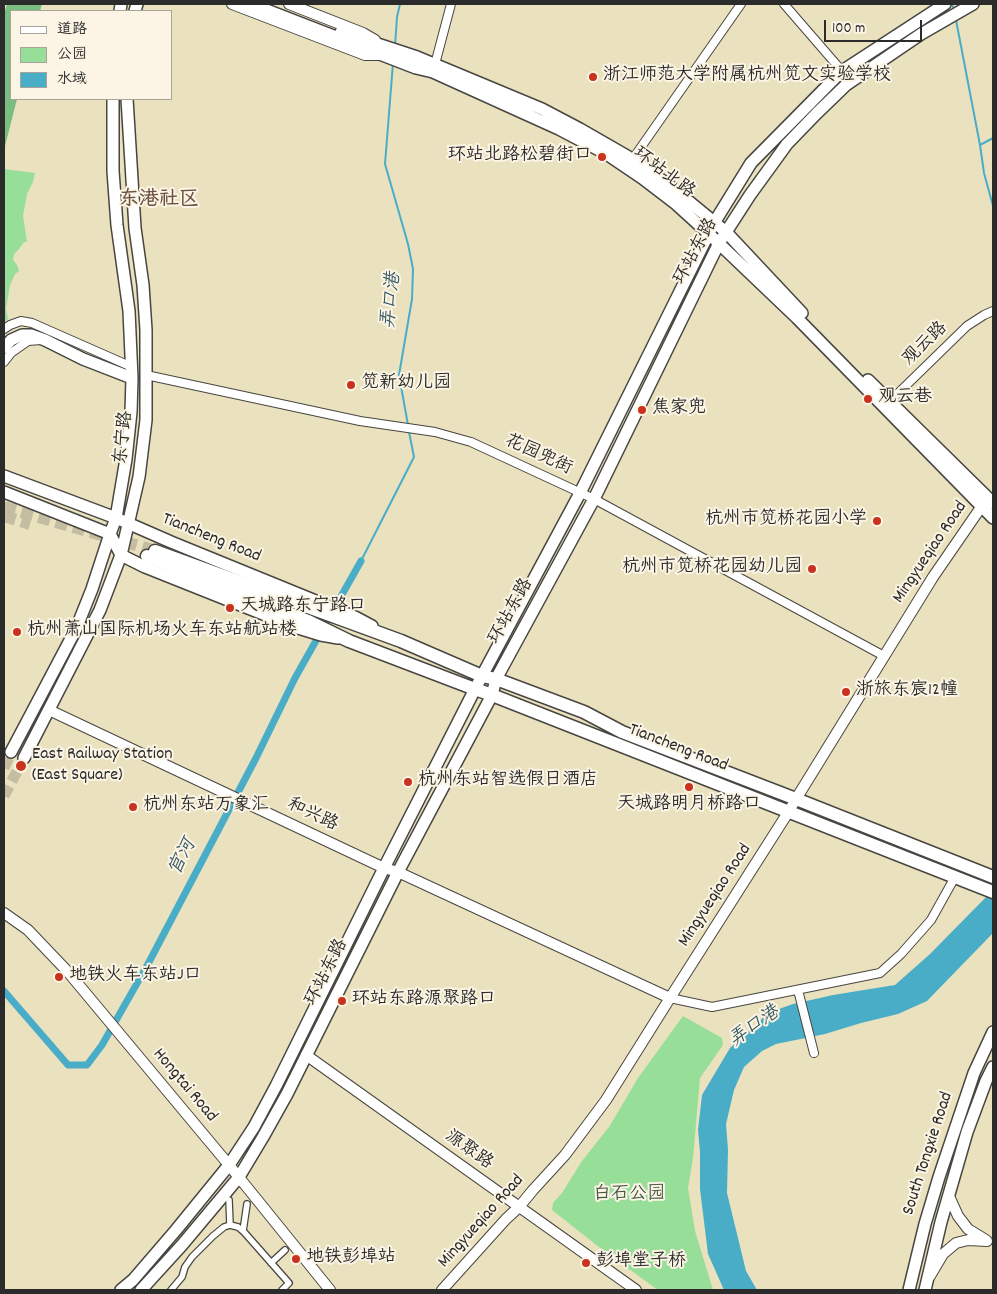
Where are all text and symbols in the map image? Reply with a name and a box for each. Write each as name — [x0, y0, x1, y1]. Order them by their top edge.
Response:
legend — [10, 10, 172, 100]
scale bar — [827, 10, 924, 42]
text: 100 m — [832, 18, 865, 40]
text: 道路 — [57, 19, 87, 41]
text: 公园 — [57, 44, 87, 66]
place label: 浙江师范大学附属杭州笕文实验学校 — [603, 66, 891, 88]
text: 水域 — [57, 69, 87, 91]
marker: 浙江师范大学附属杭州笕文实验学校 — [587, 71, 599, 83]
street label: 环站北路 — [628, 144, 698, 204]
place label: 环站北路松碧街口 — [448, 146, 592, 168]
marker: 环站北路松碧街口 — [596, 151, 608, 163]
district label: 东港社区 — [119, 189, 199, 213]
street label: 环站东路 — [671, 215, 723, 289]
water label: 弄口港 — [379, 271, 407, 331]
street label: 观云路 — [899, 318, 953, 372]
place label: 笕新幼儿园 — [361, 374, 451, 396]
marker: 笕新幼儿园 — [345, 379, 357, 391]
place label: 观云巷 — [878, 388, 932, 410]
marker: 观云巷 — [862, 393, 874, 405]
place label: 焦家兜 — [652, 399, 706, 421]
marker: 焦家兜 — [636, 404, 648, 416]
street label: 东宁路 — [111, 410, 139, 466]
street label: 花园兜街 — [501, 431, 575, 481]
street label: Mingyueqiao Road — [889, 498, 973, 608]
street label: Tiancheng Road — [158, 509, 264, 569]
place label: 杭州市笕桥花园小学 — [705, 510, 867, 532]
marker: 杭州市笕桥花园小学 — [871, 515, 883, 527]
place label: 杭州市笕桥花园幼儿园 — [622, 558, 802, 580]
marker: 杭州市笕桥花园幼儿园 — [806, 563, 818, 575]
street label: 环站东路 — [485, 575, 539, 649]
place label: 天城路东宁路口 — [240, 597, 366, 619]
marker: 天城路东宁路口 — [224, 602, 236, 614]
place label: 杭州萧山国际机场火车东站航站楼 — [27, 621, 297, 643]
marker: 杭州萧山国际机场火车东站航站楼 — [11, 626, 23, 638]
place label: 浙旅东宸12幢 — [856, 681, 958, 703]
marker: 浙旅东宸12幢 — [840, 686, 852, 698]
street label: Tiancheng Road — [625, 720, 731, 778]
place label: East Railway Station (East Square) — [32, 745, 172, 788]
marker: East Railway Station (East Square) — [14, 759, 28, 773]
place label: 杭州东站智选假日酒店 — [418, 771, 598, 793]
marker: 杭州东站智选假日酒店 — [402, 776, 414, 788]
marker: 天城路明月桥路口 — [683, 781, 695, 793]
street label: 和兴路 — [283, 795, 341, 837]
place label: 天城路明月桥路口 — [617, 795, 761, 817]
place label: 杭州东站万象汇 — [143, 796, 269, 818]
marker: 杭州东站万象汇 — [127, 801, 139, 813]
water label: 官河 — [165, 836, 203, 880]
street label: Mingyueqiao Road — [675, 840, 757, 952]
street label: 环站东路 — [302, 936, 354, 1010]
place label: 地铁火车东站J口 — [69, 966, 202, 988]
marker: 地铁火车东站J口 — [53, 971, 65, 983]
place label: 环站东路源聚路口 — [352, 990, 496, 1012]
marker: 环站东路源聚路口 — [336, 995, 348, 1007]
water label: 弄口港 — [725, 1002, 785, 1054]
street label: Hongtai Road — [147, 1045, 221, 1127]
street label: South Tongxie Road — [899, 1090, 959, 1218]
street label: 源聚路 — [440, 1127, 496, 1175]
street label: Mingyueqiao Road — [434, 1171, 530, 1273]
park label: 白石公园 — [593, 1185, 665, 1207]
place label: 地铁彭埠站 — [306, 1248, 396, 1270]
place label: 彭埠堂子桥 — [596, 1252, 686, 1274]
marker: 地铁彭埠站 — [290, 1253, 302, 1265]
marker: 彭埠堂子桥 — [580, 1257, 592, 1269]

